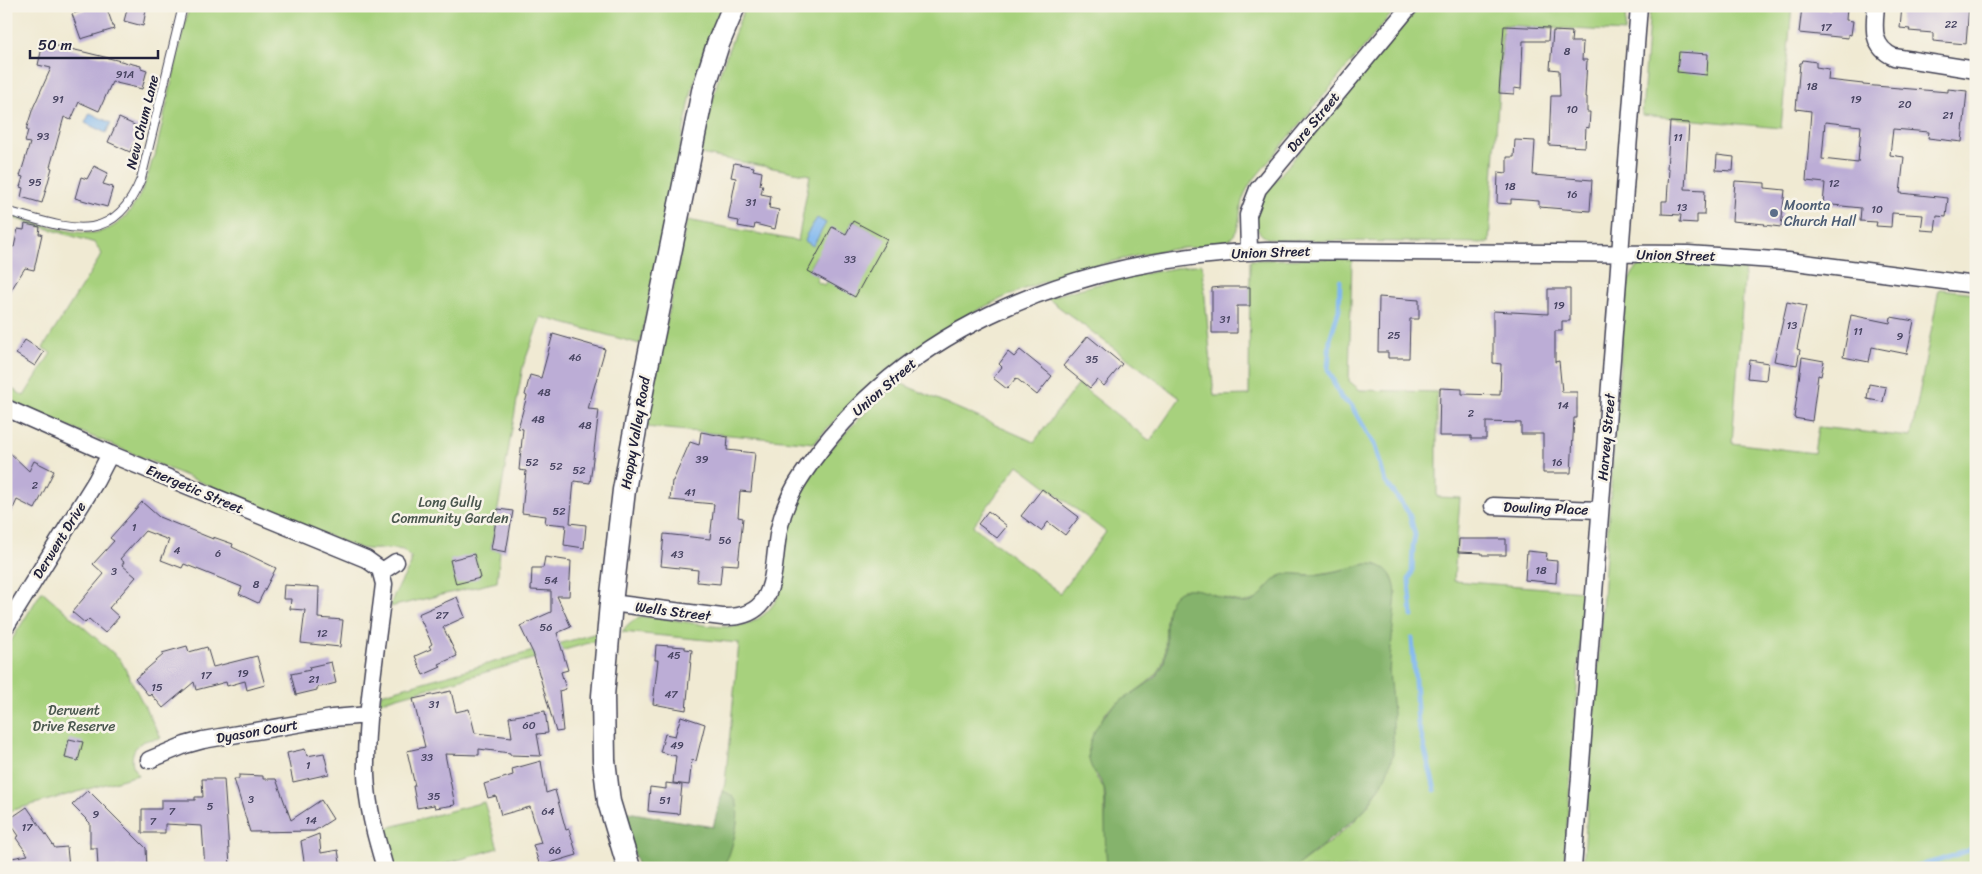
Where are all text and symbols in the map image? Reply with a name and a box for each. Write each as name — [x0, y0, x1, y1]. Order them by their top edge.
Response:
house number: 22 — [1945, 15, 1958, 34]
house number: 17 — [1821, 18, 1832, 37]
scale bar — [30, 28, 158, 60]
text: 50 m — [38, 32, 73, 58]
house number: 8 — [1564, 42, 1571, 61]
house number: 91A — [116, 65, 134, 84]
street label: New Chum Lane — [119, 72, 166, 172]
house number: 18 — [1806, 77, 1818, 96]
street label: Dare Street — [1280, 86, 1346, 158]
house number: 91 — [52, 90, 64, 109]
house number: 19 — [1850, 90, 1862, 109]
house number: 20 — [1898, 95, 1912, 114]
house number: 10 — [1566, 100, 1578, 119]
house number: 21 — [1942, 106, 1954, 125]
house number: 93 — [37, 127, 49, 146]
house number: 11 — [1673, 128, 1683, 147]
house number: 95 — [28, 173, 42, 192]
house number: 12 — [1828, 174, 1840, 193]
house number: 18 — [1504, 177, 1516, 196]
house number: 16 — [1567, 185, 1577, 204]
house number: 31 — [746, 193, 757, 212]
place label: Moonta Church Hall — [1784, 193, 1857, 234]
house number: 13 — [1677, 198, 1687, 217]
house number: 10 — [1871, 200, 1883, 219]
marker: Moonta Church Hall — [1768, 207, 1780, 219]
street label: Union Street — [1231, 239, 1311, 266]
street label: Union Street — [1636, 242, 1716, 269]
house number: 33 — [844, 250, 856, 269]
house number: 19 — [1553, 296, 1565, 315]
house number: 31 — [1220, 310, 1231, 329]
house number: 13 — [1787, 316, 1797, 335]
house number: 11 — [1853, 322, 1863, 341]
house number: 25 — [1387, 326, 1401, 345]
house number: 9 — [1897, 327, 1904, 346]
house number: 46 — [568, 348, 582, 367]
house number: 35 — [1086, 350, 1099, 369]
street label: Union Street — [846, 352, 922, 423]
street label: Happy Valley Road — [613, 373, 658, 491]
house number: 48 — [537, 383, 551, 402]
street label: Harvey Street — [1590, 391, 1623, 482]
house number: 14 — [1557, 396, 1569, 415]
house number: 2 — [1468, 404, 1475, 423]
house number: 48 — [531, 410, 545, 429]
house number: 48 — [578, 416, 592, 435]
house number: 39 — [696, 450, 709, 469]
house number: 52 — [525, 453, 539, 472]
house number: 16 — [1552, 453, 1562, 472]
house number: 52 — [549, 457, 563, 476]
street label: Energetic Street — [142, 458, 247, 521]
house number: 52 — [572, 461, 586, 480]
house number: 2 — [32, 476, 39, 495]
house number: 41 — [684, 483, 696, 502]
park label: Long Gully Community Garden — [392, 490, 509, 531]
street label: Dowling Place — [1503, 495, 1589, 522]
street label: Derwent Drive — [26, 497, 93, 584]
house number: 52 — [552, 502, 566, 521]
house number: 1 — [132, 518, 137, 537]
house number: 56 — [719, 531, 731, 550]
house number: 4 — [174, 541, 181, 560]
house number: 6 — [215, 544, 221, 563]
house number: 43 — [671, 545, 683, 564]
house number: 18 — [1535, 561, 1547, 580]
house number: 3 — [111, 562, 117, 581]
house number: 54 — [544, 571, 558, 590]
house number: 8 — [253, 575, 260, 594]
street label: Wells Street — [634, 594, 714, 629]
house number: 27 — [436, 606, 449, 625]
house number: 56 — [540, 618, 552, 637]
house number: 12 — [316, 624, 328, 643]
house number: 45 — [667, 646, 681, 665]
house number: 19 — [237, 664, 249, 683]
house number: 17 — [201, 666, 212, 685]
house number: 21 — [308, 670, 320, 689]
house number: 15 — [151, 678, 163, 697]
house number: 47 — [664, 685, 678, 704]
house number: 31 — [429, 695, 440, 714]
park label: Derwent Drive Reserve — [33, 698, 115, 739]
street label: Dyason Court — [214, 712, 300, 751]
house number: 60 — [522, 716, 536, 735]
house number: 49 — [670, 736, 684, 755]
house number: 33 — [421, 748, 433, 767]
house number: 1 — [306, 756, 311, 775]
house number: 35 — [428, 787, 441, 806]
house number: 3 — [248, 790, 254, 809]
house number: 51 — [659, 791, 671, 810]
house number: 5 — [207, 797, 214, 816]
house number: 7 — [169, 802, 176, 821]
house number: 64 — [541, 802, 555, 821]
house number: 9 — [93, 805, 100, 824]
house number: 14 — [305, 811, 317, 830]
house number: 7 — [150, 812, 157, 831]
house number: 17 — [22, 818, 33, 837]
house number: 66 — [549, 841, 561, 860]

